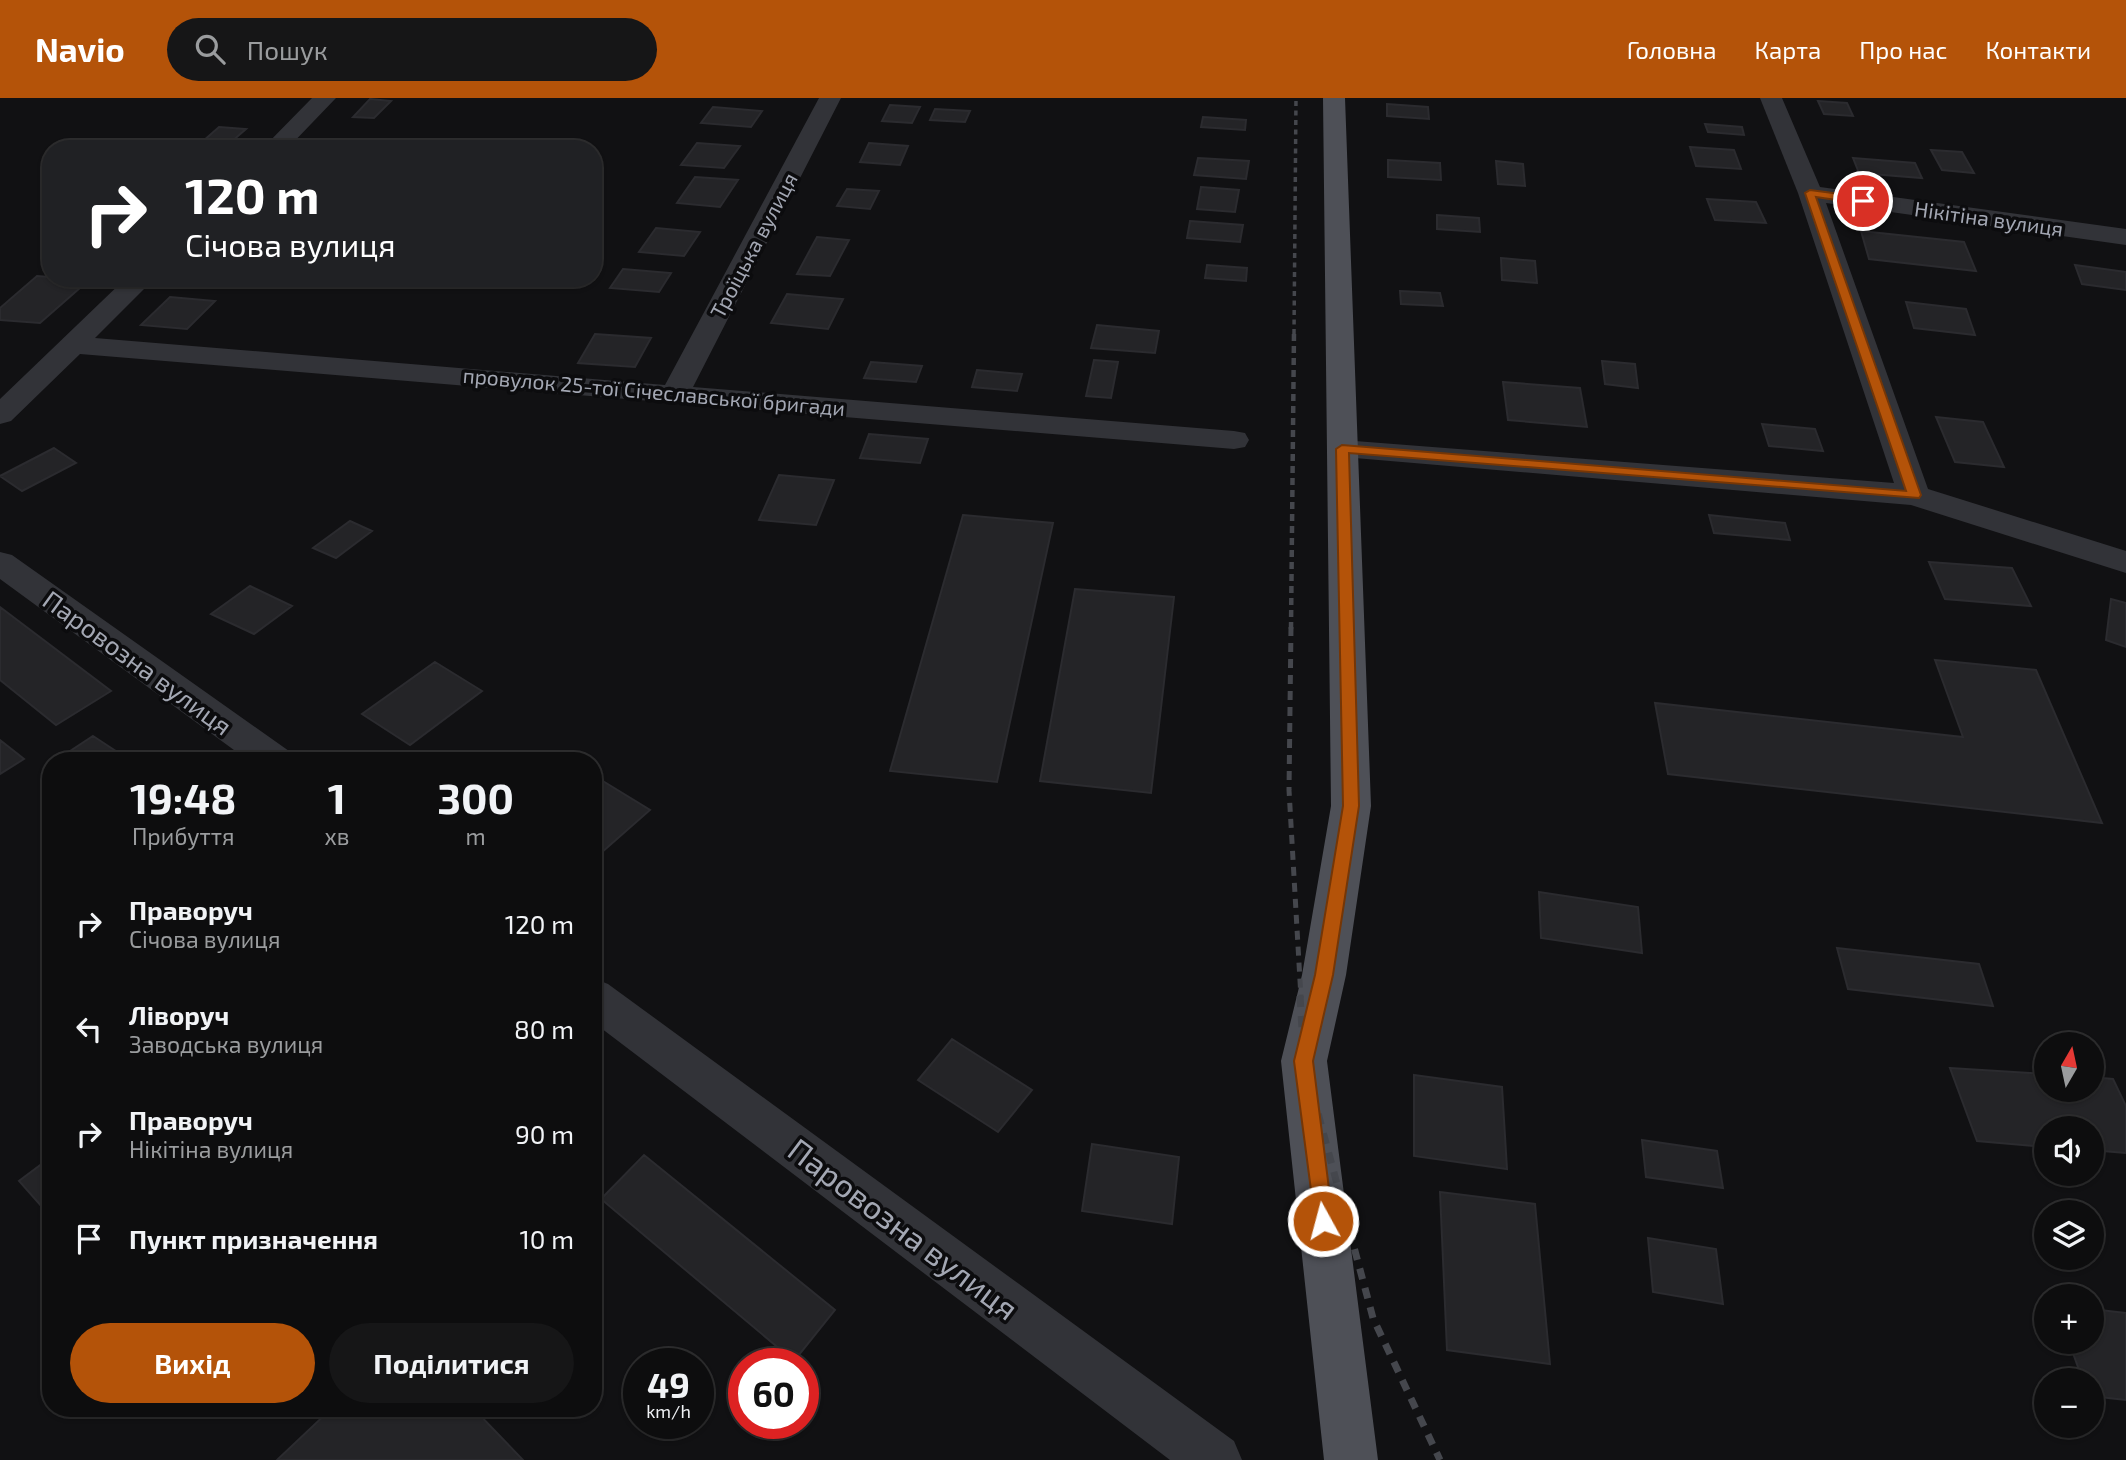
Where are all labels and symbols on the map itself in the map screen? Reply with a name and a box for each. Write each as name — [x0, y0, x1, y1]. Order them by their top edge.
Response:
street label: Троїцька вулиця — [704, 168, 803, 322]
pin — [1833, 171, 1893, 231]
street label: Нікітіна вулиця — [1913, 195, 2065, 242]
street label: провулок 25-тої Січеславської бригади — [462, 362, 846, 421]
street label: Паровозна вулиця — [37, 583, 238, 742]
north arrow — [2034, 1032, 2104, 1102]
street label: Паровозна вулиця — [781, 1129, 1026, 1328]
position arrow — [1286, 1184, 1360, 1258]
speed limit sign: 60 — [728, 1348, 819, 1439]

